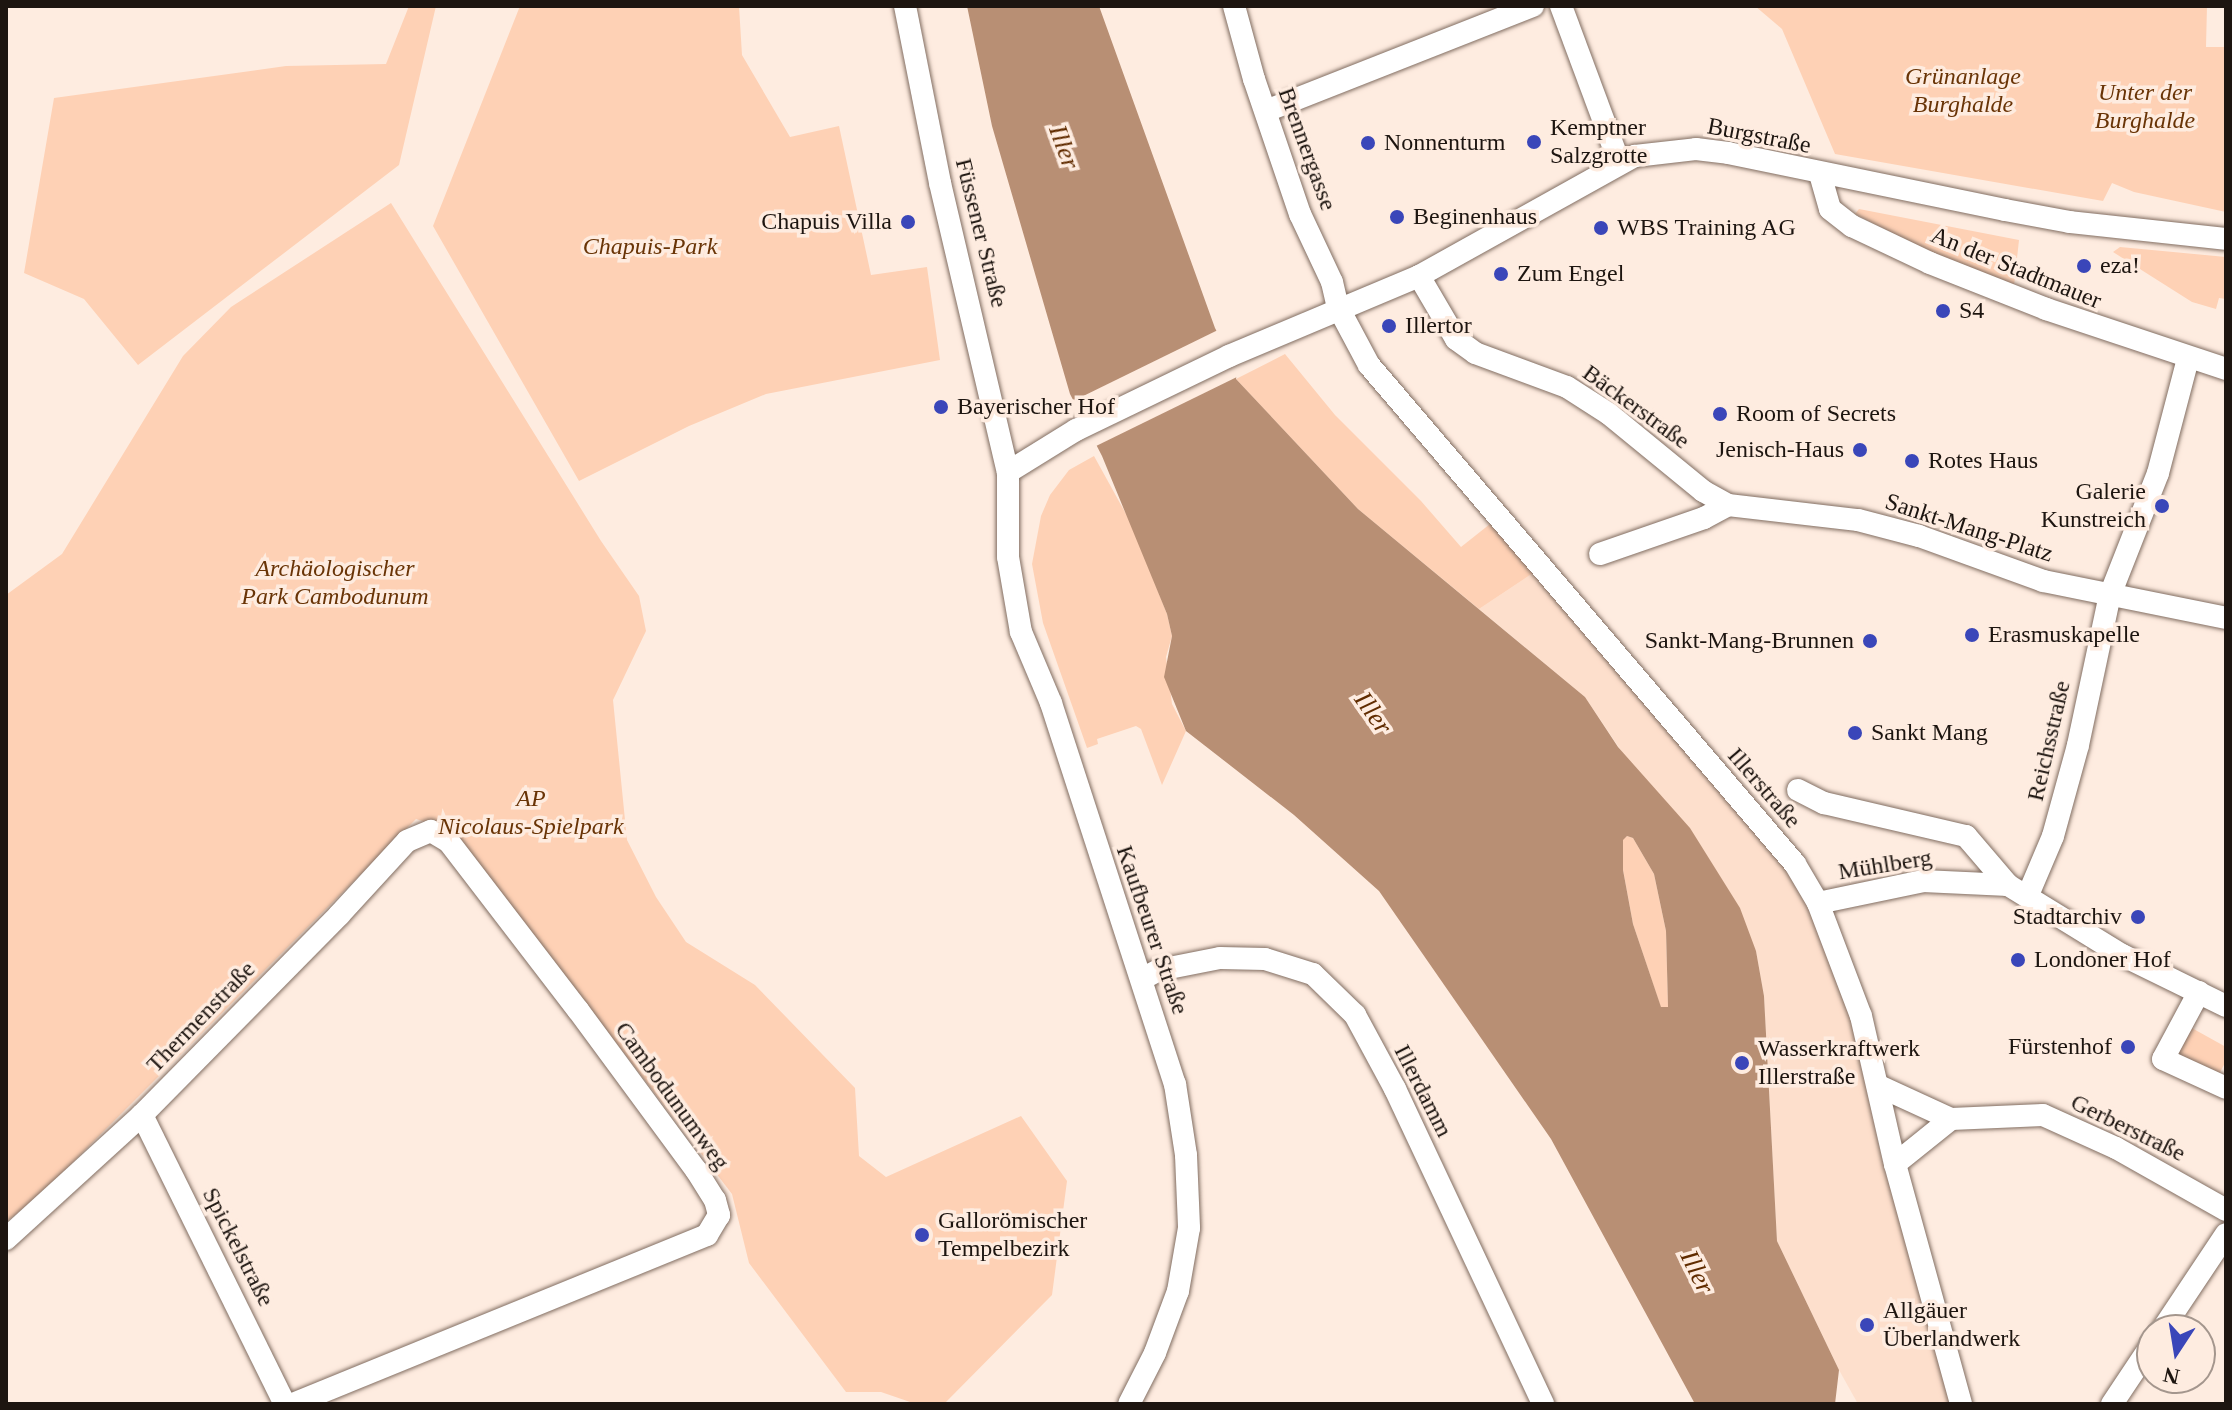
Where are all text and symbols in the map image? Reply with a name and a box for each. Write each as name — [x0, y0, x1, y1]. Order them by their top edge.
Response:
park label: Grünanlage Burghalde — [1905, 63, 2021, 119]
park label: Unter der Burghalde — [2095, 79, 2195, 135]
street label: Brennergasse — [1271, 84, 1343, 214]
street label: Burgstraße — [1705, 112, 1813, 160]
place label: Kemptner Salzgrotte — [1550, 114, 1647, 170]
water label: Iller — [1042, 121, 1086, 173]
place label: Nonnenturm — [1384, 129, 1505, 157]
marker: Kemptner Salzgrotte — [1525, 133, 1543, 151]
marker: Nonnenturm — [1359, 134, 1377, 152]
street label: Füssener Straße — [949, 155, 1013, 311]
place label: Beginenhaus — [1413, 203, 1537, 231]
place label: Chapuis Villa — [761, 208, 892, 236]
marker: Beginenhaus — [1388, 208, 1406, 226]
marker: Chapuis Villa — [899, 213, 917, 231]
place label: WBS Training AG — [1617, 214, 1797, 242]
marker: WBS Training AG — [1592, 219, 1610, 237]
street label: An der Stadtmauer — [1927, 221, 2105, 315]
park label: Chapuis-Park — [583, 233, 717, 261]
place label: eza! — [2100, 252, 2140, 280]
marker: eza! — [2075, 257, 2093, 275]
place label: Zum Engel — [1517, 260, 1624, 288]
marker: Zum Engel — [1492, 265, 1510, 283]
place label: S4 — [1959, 297, 1984, 325]
marker: S4 — [1934, 302, 1952, 320]
place label: Illertor — [1405, 312, 1472, 340]
marker: Illertor — [1380, 317, 1398, 335]
street label: Bäckerstraße — [1577, 359, 1695, 455]
place label: Bayerischer Hof — [957, 393, 1115, 421]
marker: Bayerischer Hof — [932, 398, 950, 416]
place label: Room of Secrets — [1736, 400, 1896, 428]
marker: Room of Secrets — [1711, 405, 1729, 423]
place label: Jenisch-Haus — [1716, 436, 1844, 464]
marker: Jenisch-Haus — [1851, 441, 1869, 459]
place label: Rotes Haus — [1928, 447, 2038, 475]
marker: Rotes Haus — [1903, 452, 1921, 470]
place label: Galerie Kunstreich — [2041, 478, 2146, 534]
street label: Sankt-Mang-Platz — [1882, 487, 2056, 569]
marker: Galerie Kunstreich — [2153, 497, 2171, 515]
park label: Archäologischer Park Cambodunum — [241, 555, 429, 611]
place label: Erasmuskapelle — [1988, 621, 2140, 649]
marker: Erasmuskapelle — [1963, 626, 1981, 644]
place label: Sankt-Mang-Brunnen — [1645, 627, 1854, 655]
marker: Sankt-Mang-Brunnen — [1861, 632, 1879, 650]
street label: Reichsstraße — [2021, 678, 2077, 804]
water label: Iller — [1347, 686, 1399, 740]
place label: Sankt Mang — [1871, 719, 1988, 747]
marker: Sankt Mang — [1846, 724, 1864, 742]
street label: Illerstraße — [1721, 742, 1807, 834]
park label: AP Nicolaus-Spielpark — [438, 785, 624, 841]
street label: Kaufbeurer Straße — [1110, 842, 1194, 1018]
street label: Mühlberg — [1836, 843, 1934, 887]
place label: Stadtarchiv — [2013, 903, 2122, 931]
marker: Stadtarchiv — [2129, 908, 2147, 926]
place label: Londoner Hof — [2034, 946, 2171, 974]
marker: Londoner Hof — [2009, 951, 2027, 969]
street label: Thermenstraße — [141, 955, 261, 1079]
street label: Cambodunumweg — [609, 1016, 735, 1176]
place label: Fürstenhof — [2008, 1033, 2112, 1061]
place label: Wasserkraftwerk Illerstraße — [1758, 1035, 1920, 1091]
marker: Fürstenhof — [2119, 1038, 2137, 1056]
street label: Illerdamm — [1387, 1040, 1459, 1142]
marker: Wasserkraftwerk Illerstraße — [1733, 1054, 1751, 1072]
street label: Gerberstraße — [2066, 1088, 2190, 1168]
street label: Spickelstraße — [196, 1183, 280, 1311]
place label: Gallorömischer Tempelbezirk — [938, 1207, 1087, 1263]
marker: Gallorömischer Tempelbezirk — [913, 1226, 931, 1244]
water label: Iller — [1673, 1245, 1721, 1299]
place label: Allgäuer Überlandwerk — [1883, 1297, 2020, 1353]
north arrow — [2136, 1314, 2216, 1394]
marker: Allgäuer Überlandwerk — [1858, 1316, 1876, 1334]
text: N — [2161, 1362, 2182, 1390]

